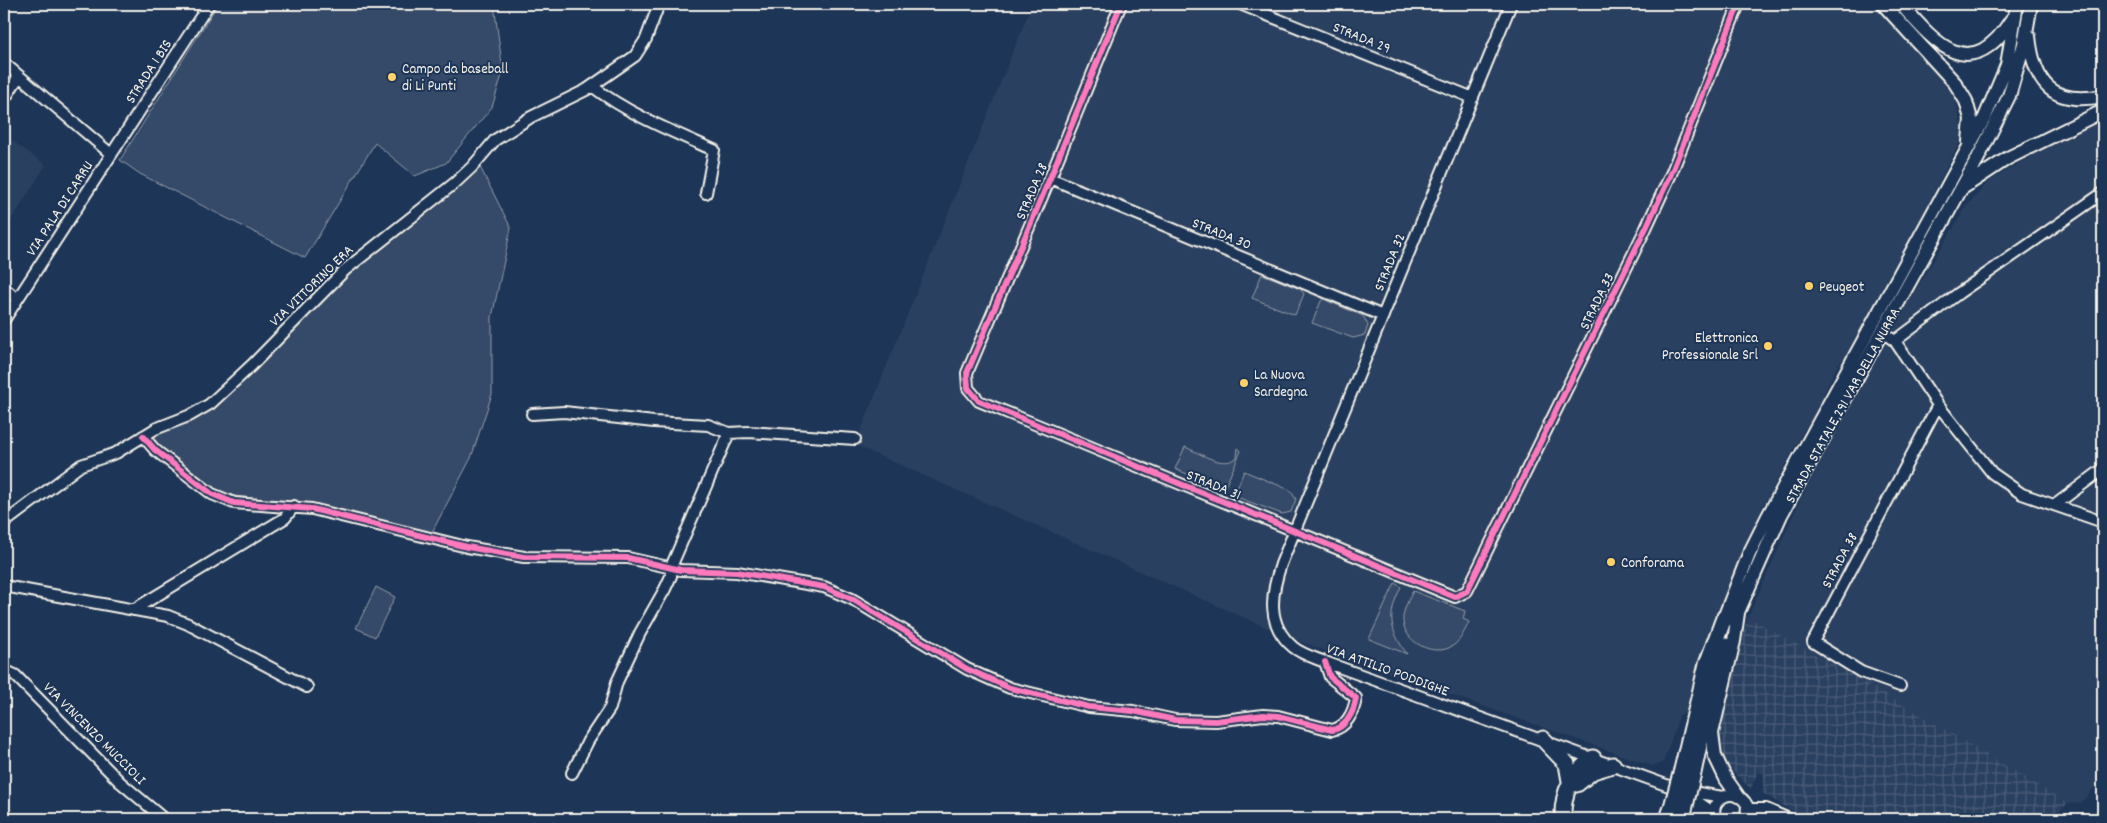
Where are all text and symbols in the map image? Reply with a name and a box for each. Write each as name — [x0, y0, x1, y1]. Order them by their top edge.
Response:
street label: STRADA 29 — [1329, 17, 1394, 60]
street label: STRADA 1 BIS — [121, 36, 179, 109]
place label: Campo da baseball di Li Punti — [402, 59, 509, 98]
marker: Campo da baseball di Li Punti — [386, 71, 398, 83]
street label: VIA PALA DI CARRU — [22, 157, 100, 261]
street label: STRADA 28 — [1011, 160, 1055, 224]
street label: STRADA 30 — [1188, 213, 1254, 257]
street label: STRADA 32 — [1369, 230, 1412, 295]
street label: VIA VITTORINO ERA — [265, 240, 359, 332]
street label: STRADA 33 — [1575, 270, 1621, 334]
place label: Peugeot — [1819, 277, 1865, 299]
marker: Peugeot — [1803, 280, 1815, 292]
street label: STRADA STATALE 291 VAR DELLA NURRA — [1781, 304, 1907, 508]
place label: Elettronica Professionale Srl — [1662, 328, 1759, 367]
marker: Elettronica Professionale Srl — [1762, 340, 1774, 352]
place label: La Nuova Sardegna — [1254, 365, 1308, 404]
marker: La Nuova Sardegna — [1238, 377, 1250, 389]
street label: STRADA 31 — [1183, 465, 1244, 507]
street label: STRADA 38 — [1817, 529, 1865, 593]
place label: Conforama — [1621, 553, 1685, 575]
marker: Conforama — [1605, 556, 1617, 568]
street label: VIA ATTILIO PODDIGHE — [1323, 639, 1452, 703]
street label: VIA VINCENZO MUCCIOLI — [37, 678, 150, 791]

